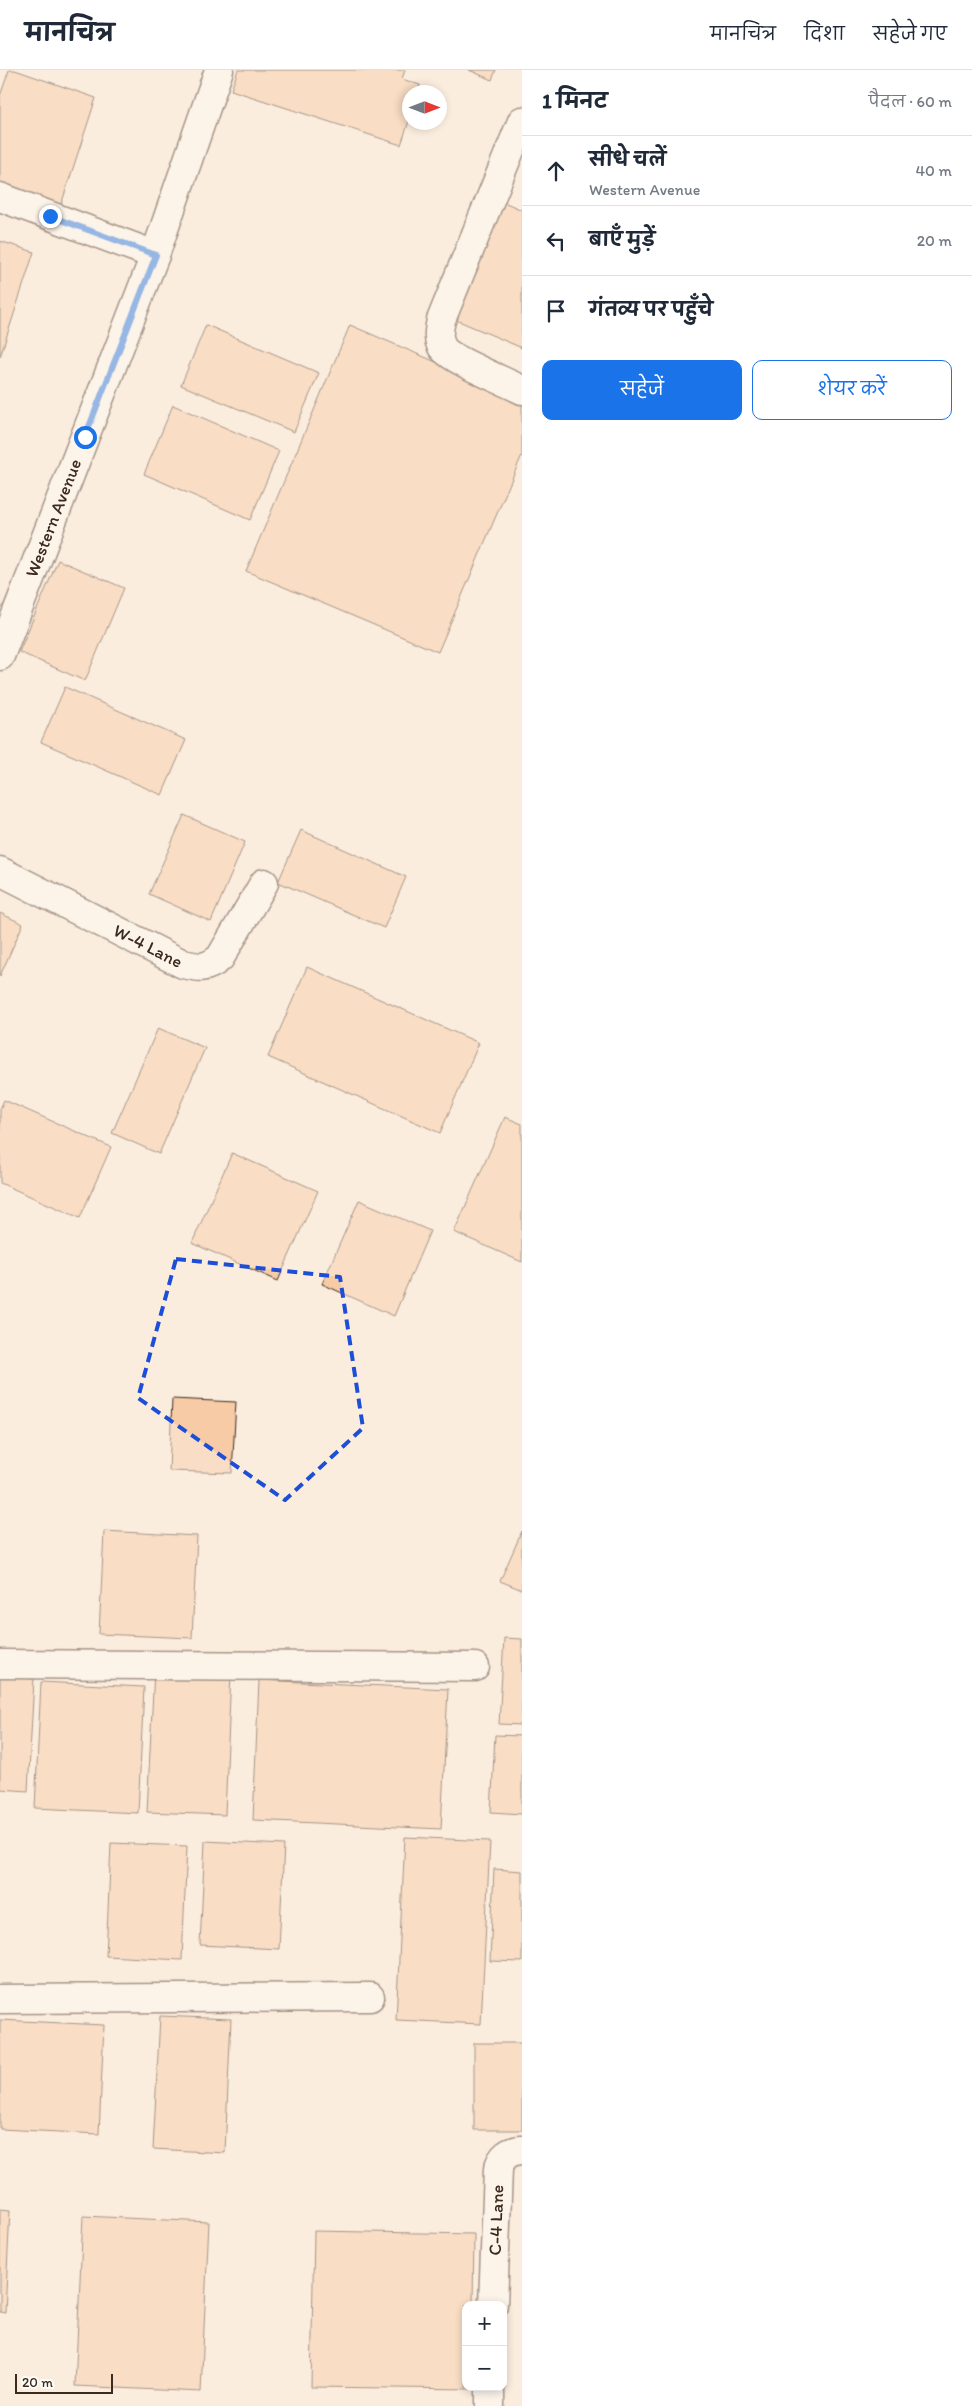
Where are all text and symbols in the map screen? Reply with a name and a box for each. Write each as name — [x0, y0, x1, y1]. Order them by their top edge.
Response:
text: मानचित्र — [25, 18, 114, 47]
text: मानचित्र — [710, 23, 776, 45]
text: दिशा — [804, 23, 845, 45]
text: सहेजे गए — [873, 23, 947, 45]
north arrow — [402, 85, 447, 130]
text: 1 मिनट — [542, 88, 607, 113]
text: पैदल · 60 m — [869, 92, 952, 111]
text: सीधे चलें — [589, 148, 666, 171]
icon: ahead — [542, 157, 570, 185]
text: 40 m — [915, 161, 952, 180]
text: Western Avenue — [589, 180, 700, 199]
route end — [39, 205, 62, 228]
icon: left — [542, 227, 570, 255]
text: बाएँ मुड़ें — [589, 228, 655, 251]
text: 20 m — [917, 231, 952, 250]
icon: arrive — [542, 297, 570, 325]
text: गंतव्य पर पहुँचे — [589, 298, 713, 321]
button: सहेजें — [542, 360, 742, 420]
button: शेयर करें — [752, 360, 952, 420]
route start — [74, 426, 97, 449]
street label: Western Avenue — [20, 456, 86, 580]
street label: W-4 Lane — [110, 919, 186, 973]
street label: C-4 Lane — [484, 2184, 508, 2256]
map controls — [462, 2301, 507, 2391]
button: + — [462, 2301, 507, 2346]
button: − — [462, 2346, 507, 2391]
scale bar — [15, 2371, 112, 2394]
text: 20 m — [22, 2374, 53, 2391]

